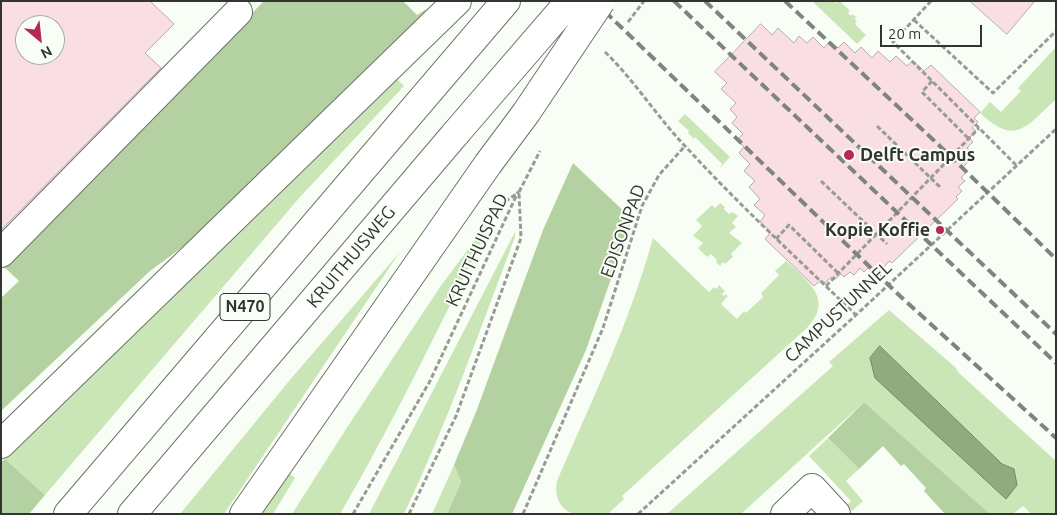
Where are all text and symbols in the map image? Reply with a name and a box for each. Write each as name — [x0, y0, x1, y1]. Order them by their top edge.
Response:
north arrow — [15, 15, 65, 65]
scale bar — [882, 15, 984, 47]
text: 20 m — [888, 25, 921, 42]
text: N — [38, 43, 55, 62]
place label: Delft Campus — [860, 144, 975, 166]
marker: Delft Campus — [842, 148, 856, 162]
street label: EDISONPAD — [596, 181, 650, 281]
street label: KRUITHUISPAD — [441, 190, 513, 310]
street label: KRUITHUISWEG — [302, 202, 400, 312]
place label: Kopie Koffie — [825, 219, 930, 241]
marker: Kopie Koffie — [934, 224, 946, 236]
street label: CAMPUSTUNNEL — [780, 257, 896, 367]
road number: N470 — [220, 294, 270, 320]

